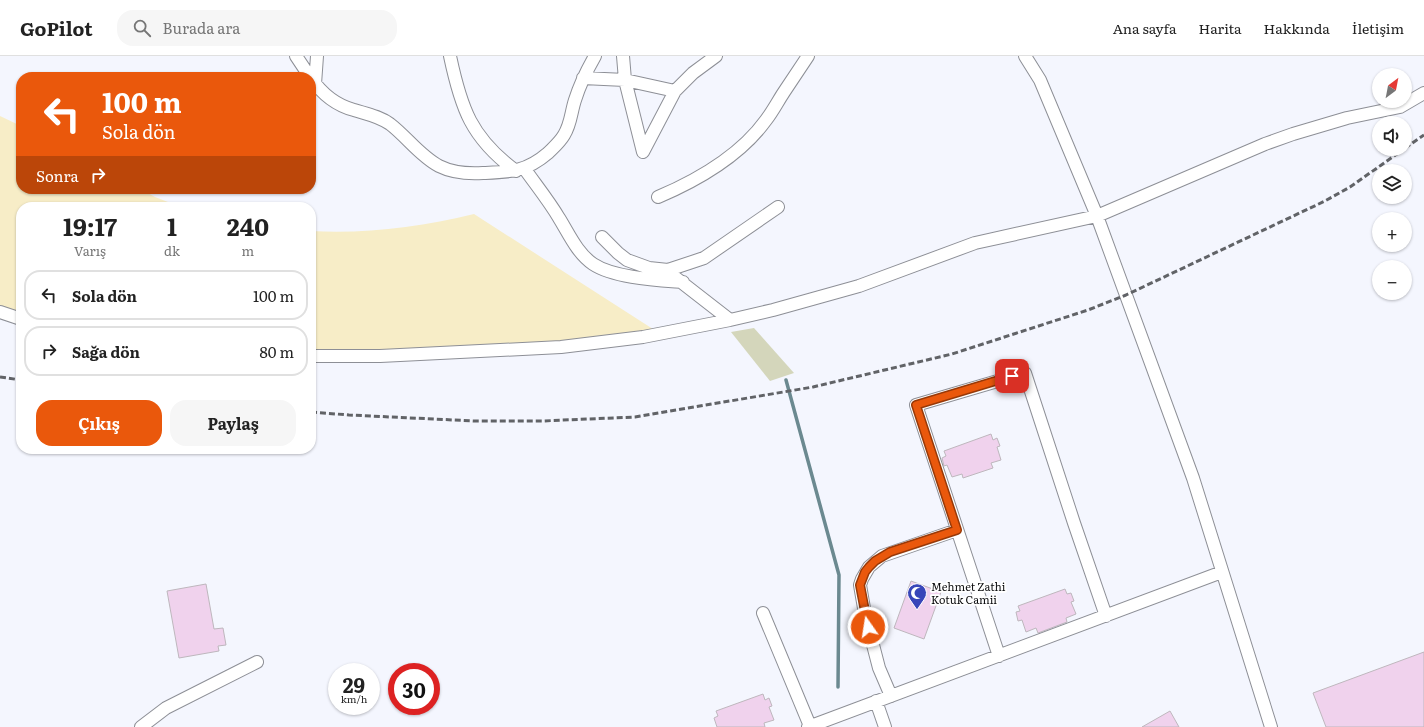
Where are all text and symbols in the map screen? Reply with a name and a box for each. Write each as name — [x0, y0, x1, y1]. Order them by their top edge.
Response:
search box — [117, 10, 397, 46]
text: GoPilot — [20, 14, 93, 42]
text: Burada ara — [163, 16, 240, 39]
icon: search — [131, 17, 153, 39]
text: Ana sayfa — [1113, 18, 1176, 38]
text: Harita — [1198, 18, 1242, 38]
text: Hakkında — [1264, 18, 1330, 38]
text: İletişim — [1352, 18, 1404, 38]
north arrow — [1372, 68, 1412, 108]
map controls — [1372, 68, 1412, 300]
text: 100 m — [102, 80, 182, 122]
icon: left — [36, 88, 88, 140]
button: sound — [1372, 116, 1412, 156]
text: Sola dön — [102, 118, 176, 145]
text: Sonra — [36, 164, 79, 187]
icon: right — [87, 164, 109, 186]
button: layers — [1372, 164, 1412, 204]
text: 19:17 — [63, 208, 117, 243]
text: 1 — [167, 208, 177, 243]
text: 240 — [227, 208, 269, 243]
button: + — [1372, 212, 1412, 252]
text: Varış — [74, 241, 106, 260]
text: dk — [164, 241, 180, 260]
text: m — [242, 241, 254, 260]
button: − — [1372, 260, 1412, 300]
icon: left — [38, 284, 60, 306]
text: Sola dön — [72, 284, 137, 307]
text: 100 m — [253, 284, 294, 307]
icon: right — [38, 340, 60, 362]
text: Sağa dön — [72, 340, 140, 363]
text: 80 m — [260, 340, 294, 363]
pin — [995, 359, 1029, 393]
icon: arrive — [1001, 365, 1023, 387]
button: Çıkış — [36, 400, 162, 446]
button: Paylaş — [170, 400, 296, 446]
place label: Mehmet Zathi Kotuk Camii — [931, 578, 1006, 607]
mosque icon: Mehmet Zathi Kotuk Camii — [906, 582, 928, 610]
position arrow — [847, 606, 889, 648]
speed limit sign: 30 — [388, 663, 440, 715]
text: 29 — [343, 669, 365, 699]
text: km/h — [341, 691, 367, 706]

